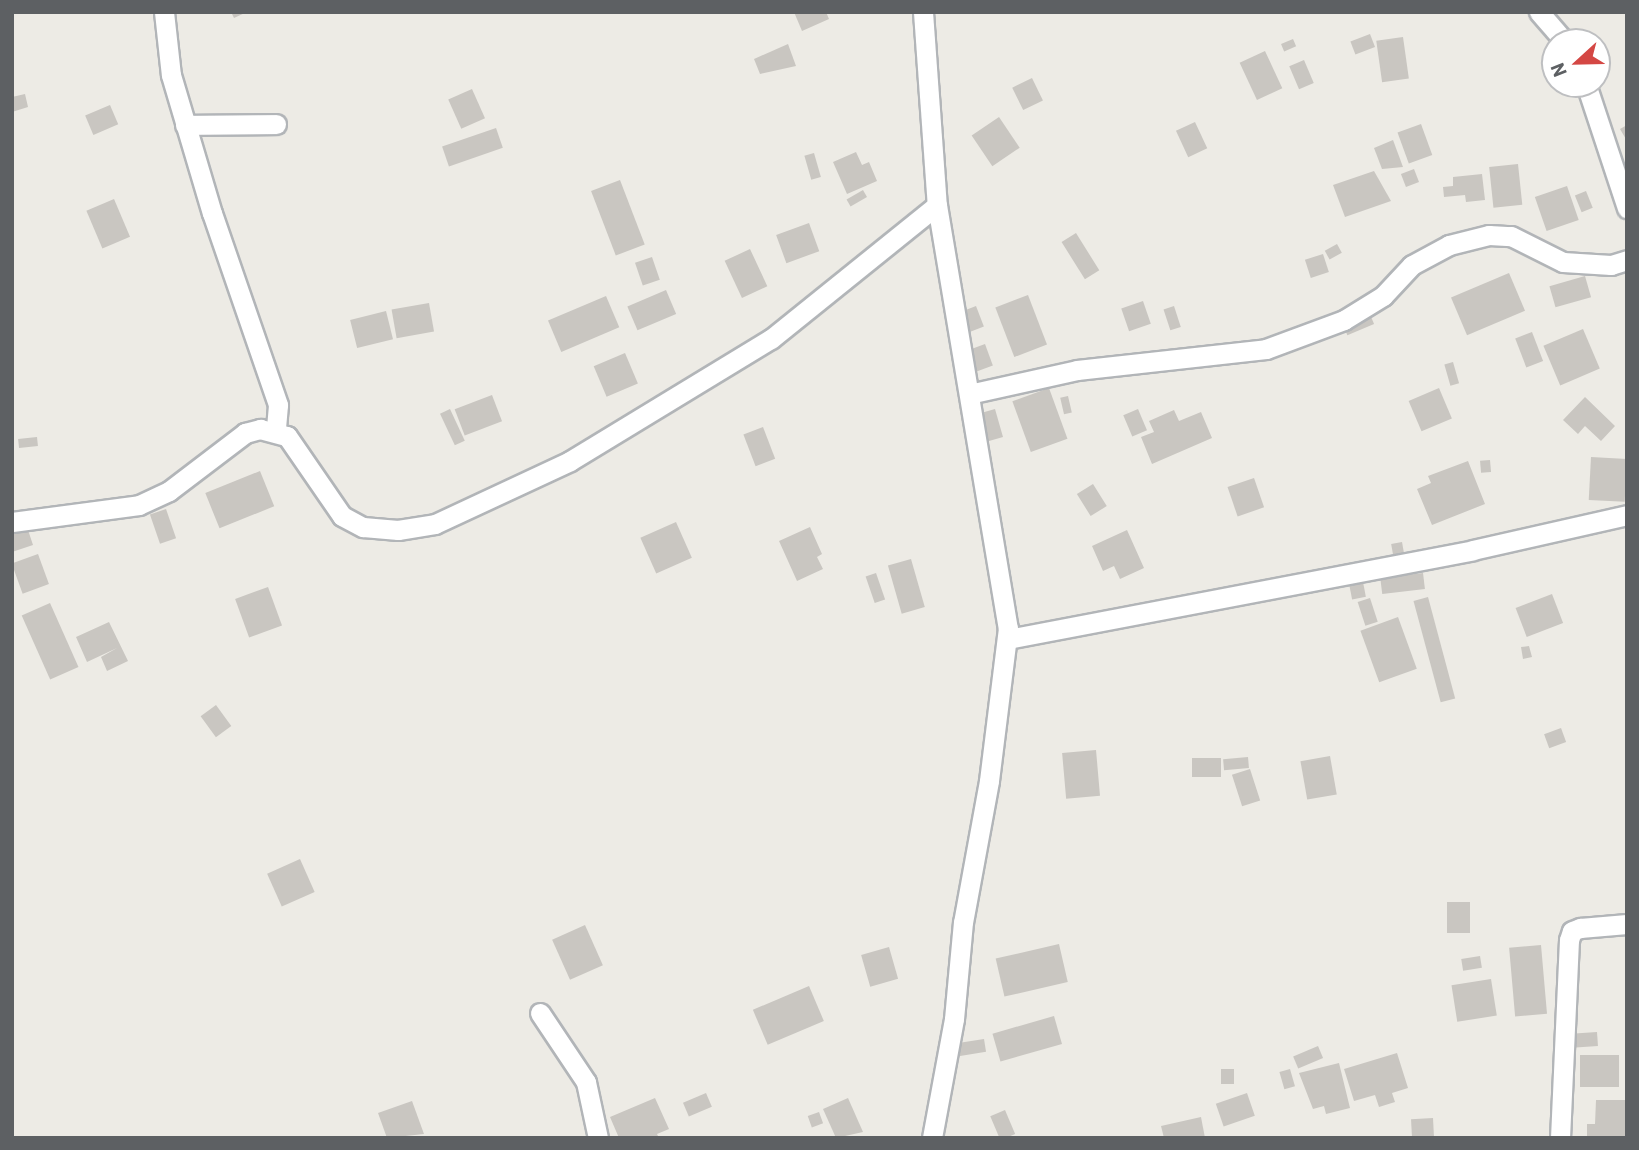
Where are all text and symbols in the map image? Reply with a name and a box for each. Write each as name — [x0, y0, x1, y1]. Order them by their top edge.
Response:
north arrow — [1541, 28, 1611, 98]
text: N — [1545, 60, 1571, 80]

